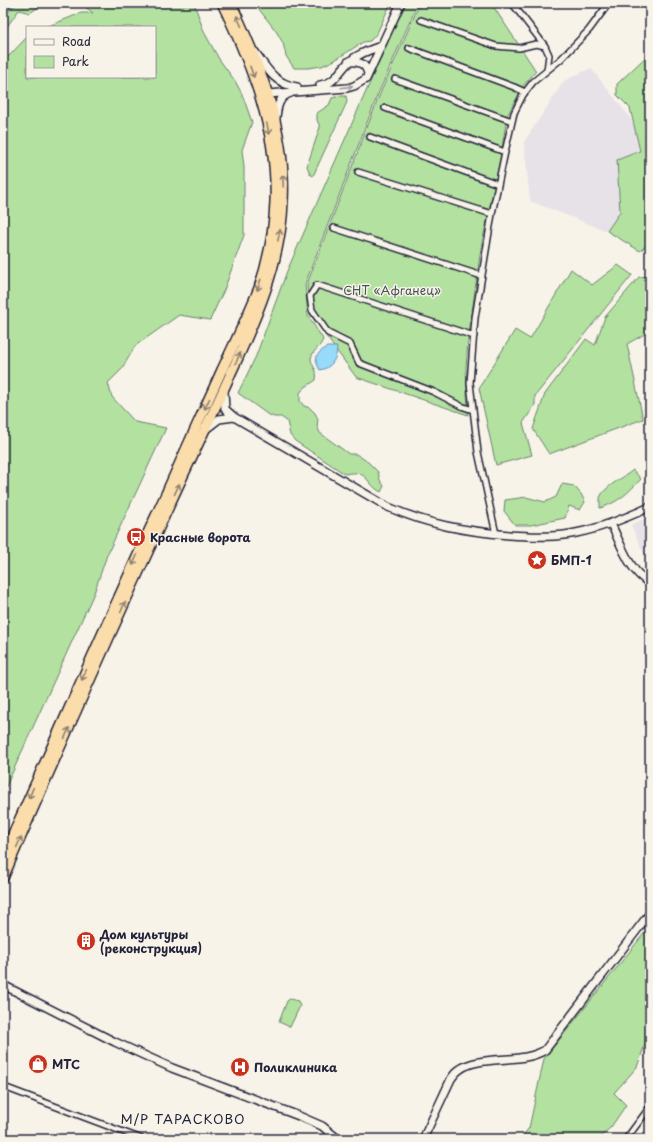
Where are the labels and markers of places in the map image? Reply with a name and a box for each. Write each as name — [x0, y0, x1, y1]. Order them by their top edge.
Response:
bus stop icon: Красные ворота — [125, 526, 147, 548]
place label: Красные ворота — [150, 528, 252, 546]
place icon: БМП-1 — [526, 549, 548, 571]
place label: БМП-1 — [551, 551, 592, 569]
place label: Дом культуры (реконструкция) — [99, 925, 202, 957]
building icon: Дом культуры (реконструкция) — [75, 930, 97, 952]
shop icon: МТС — [27, 1053, 49, 1075]
place label: МТС — [52, 1055, 80, 1073]
hospital icon: Поликлиника — [229, 1056, 251, 1078]
place label: Поликлиника — [254, 1058, 338, 1076]

